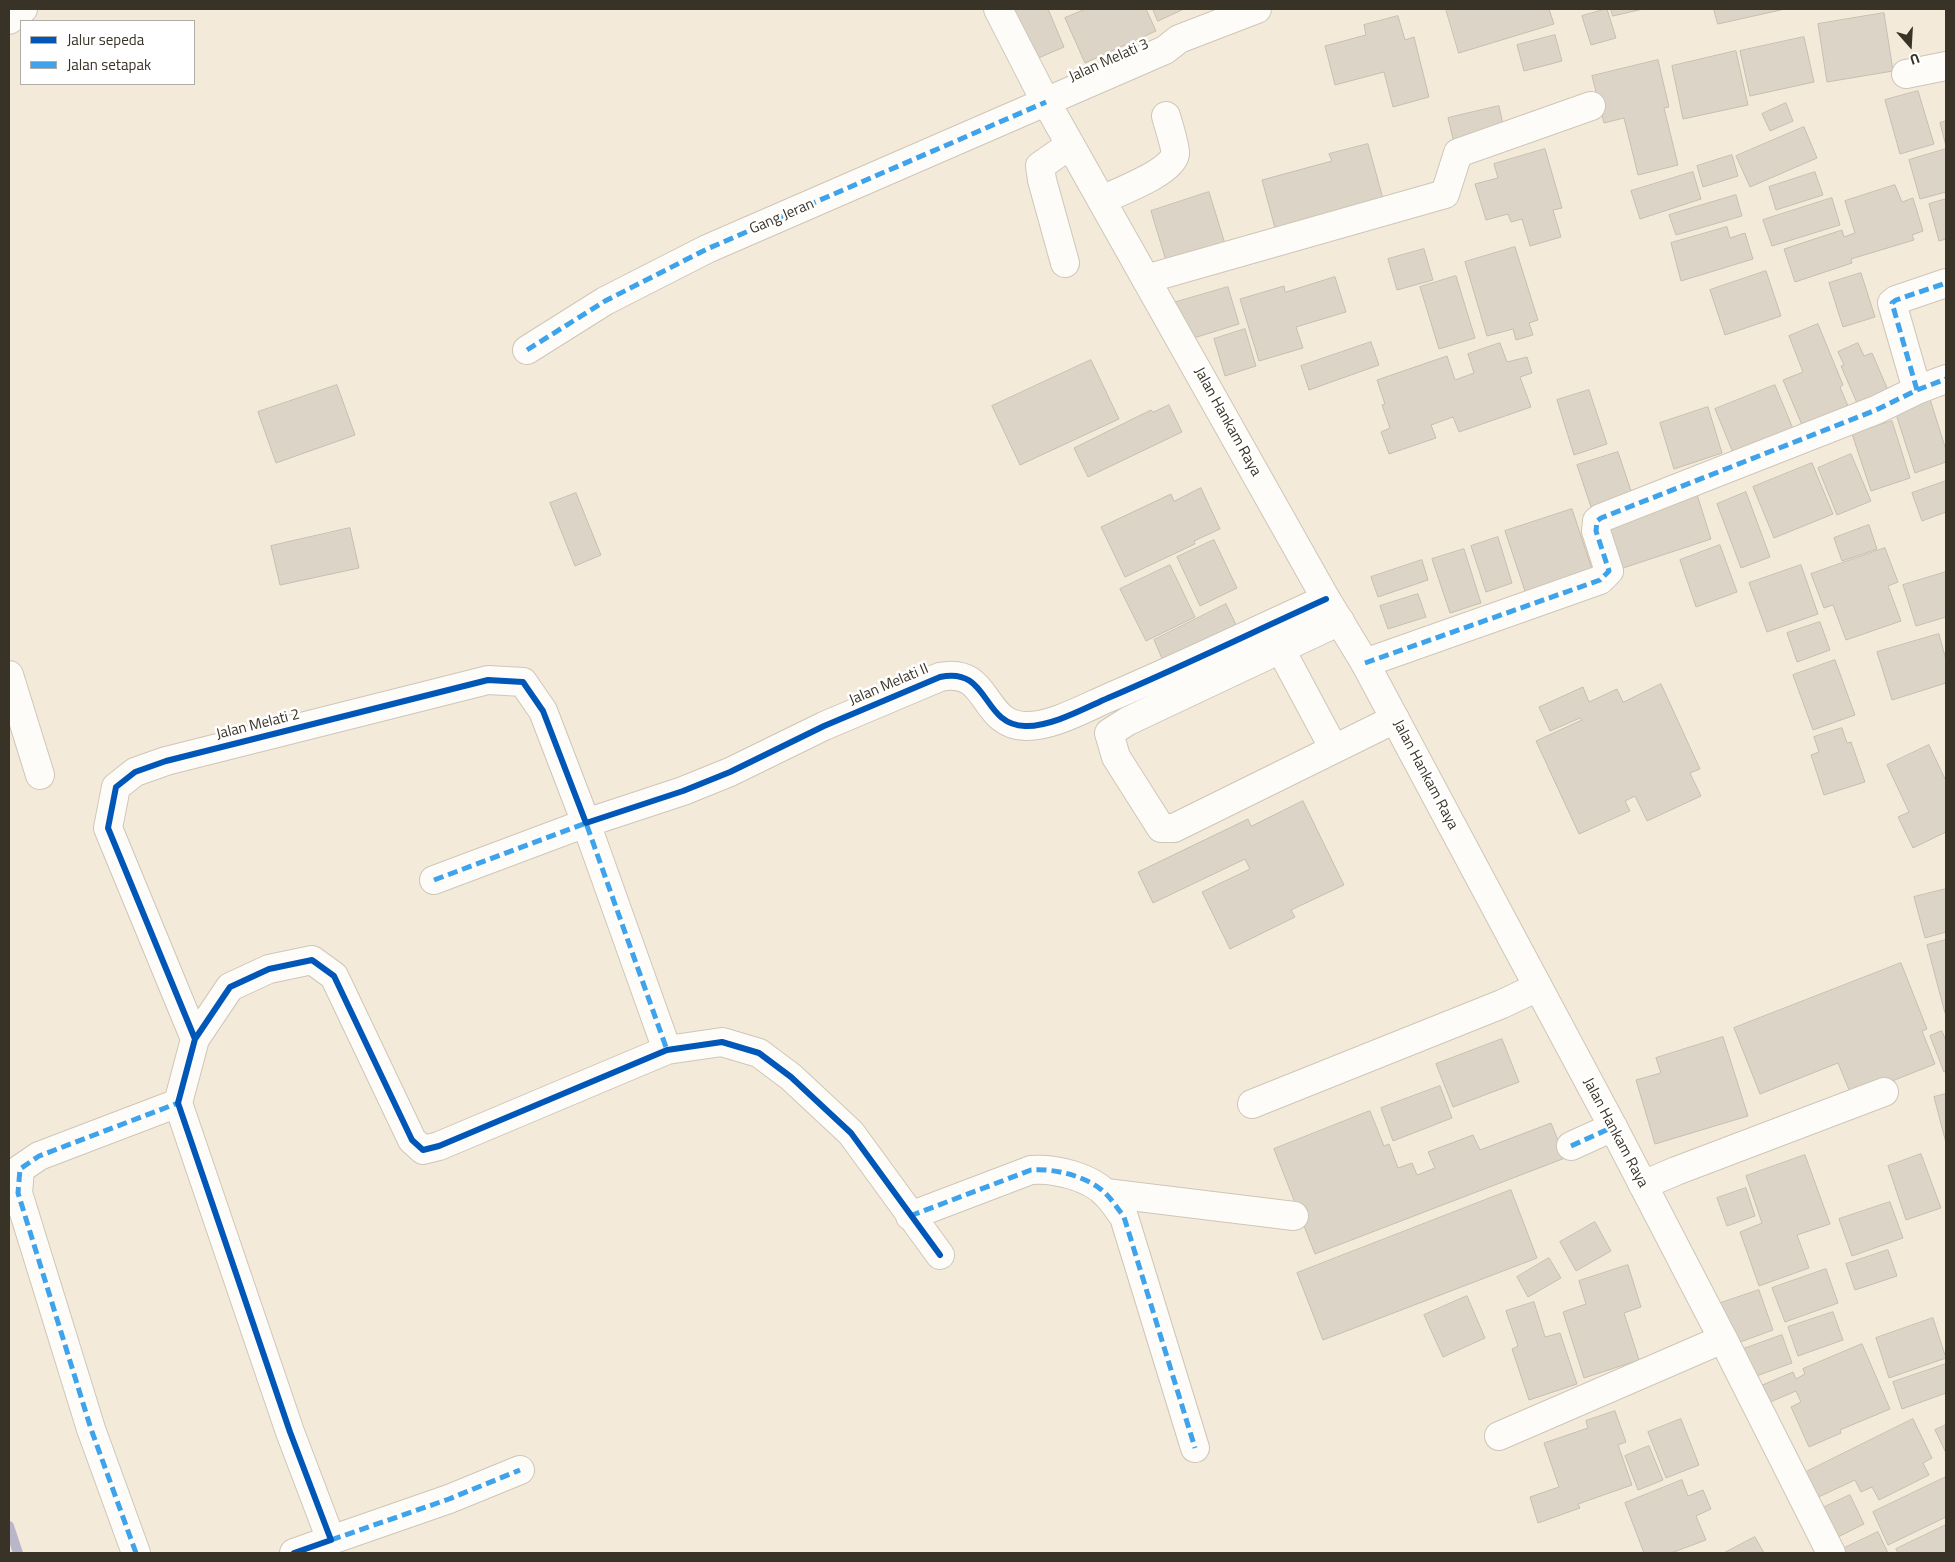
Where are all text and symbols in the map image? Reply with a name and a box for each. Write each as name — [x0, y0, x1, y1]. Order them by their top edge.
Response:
legend — [20, 20, 195, 85]
north arrow — [1885, 20, 1935, 70]
text: Jalur sepeda — [67, 28, 144, 51]
street label: Jalan Melati 3 — [1066, 35, 1152, 87]
text: U — [1907, 48, 1923, 71]
text: Jalan setapak — [67, 53, 151, 76]
street label: Gang Jeran — [747, 195, 817, 239]
street label: Jalan Hankam Raya — [1190, 364, 1264, 480]
street label: Jalan Melati II — [847, 660, 931, 710]
street label: Jalan Melati 2 — [214, 706, 302, 744]
street label: Jalan Hankam Raya — [1388, 717, 1462, 833]
street label: Jalan Hankam Raya — [1578, 1075, 1652, 1191]

